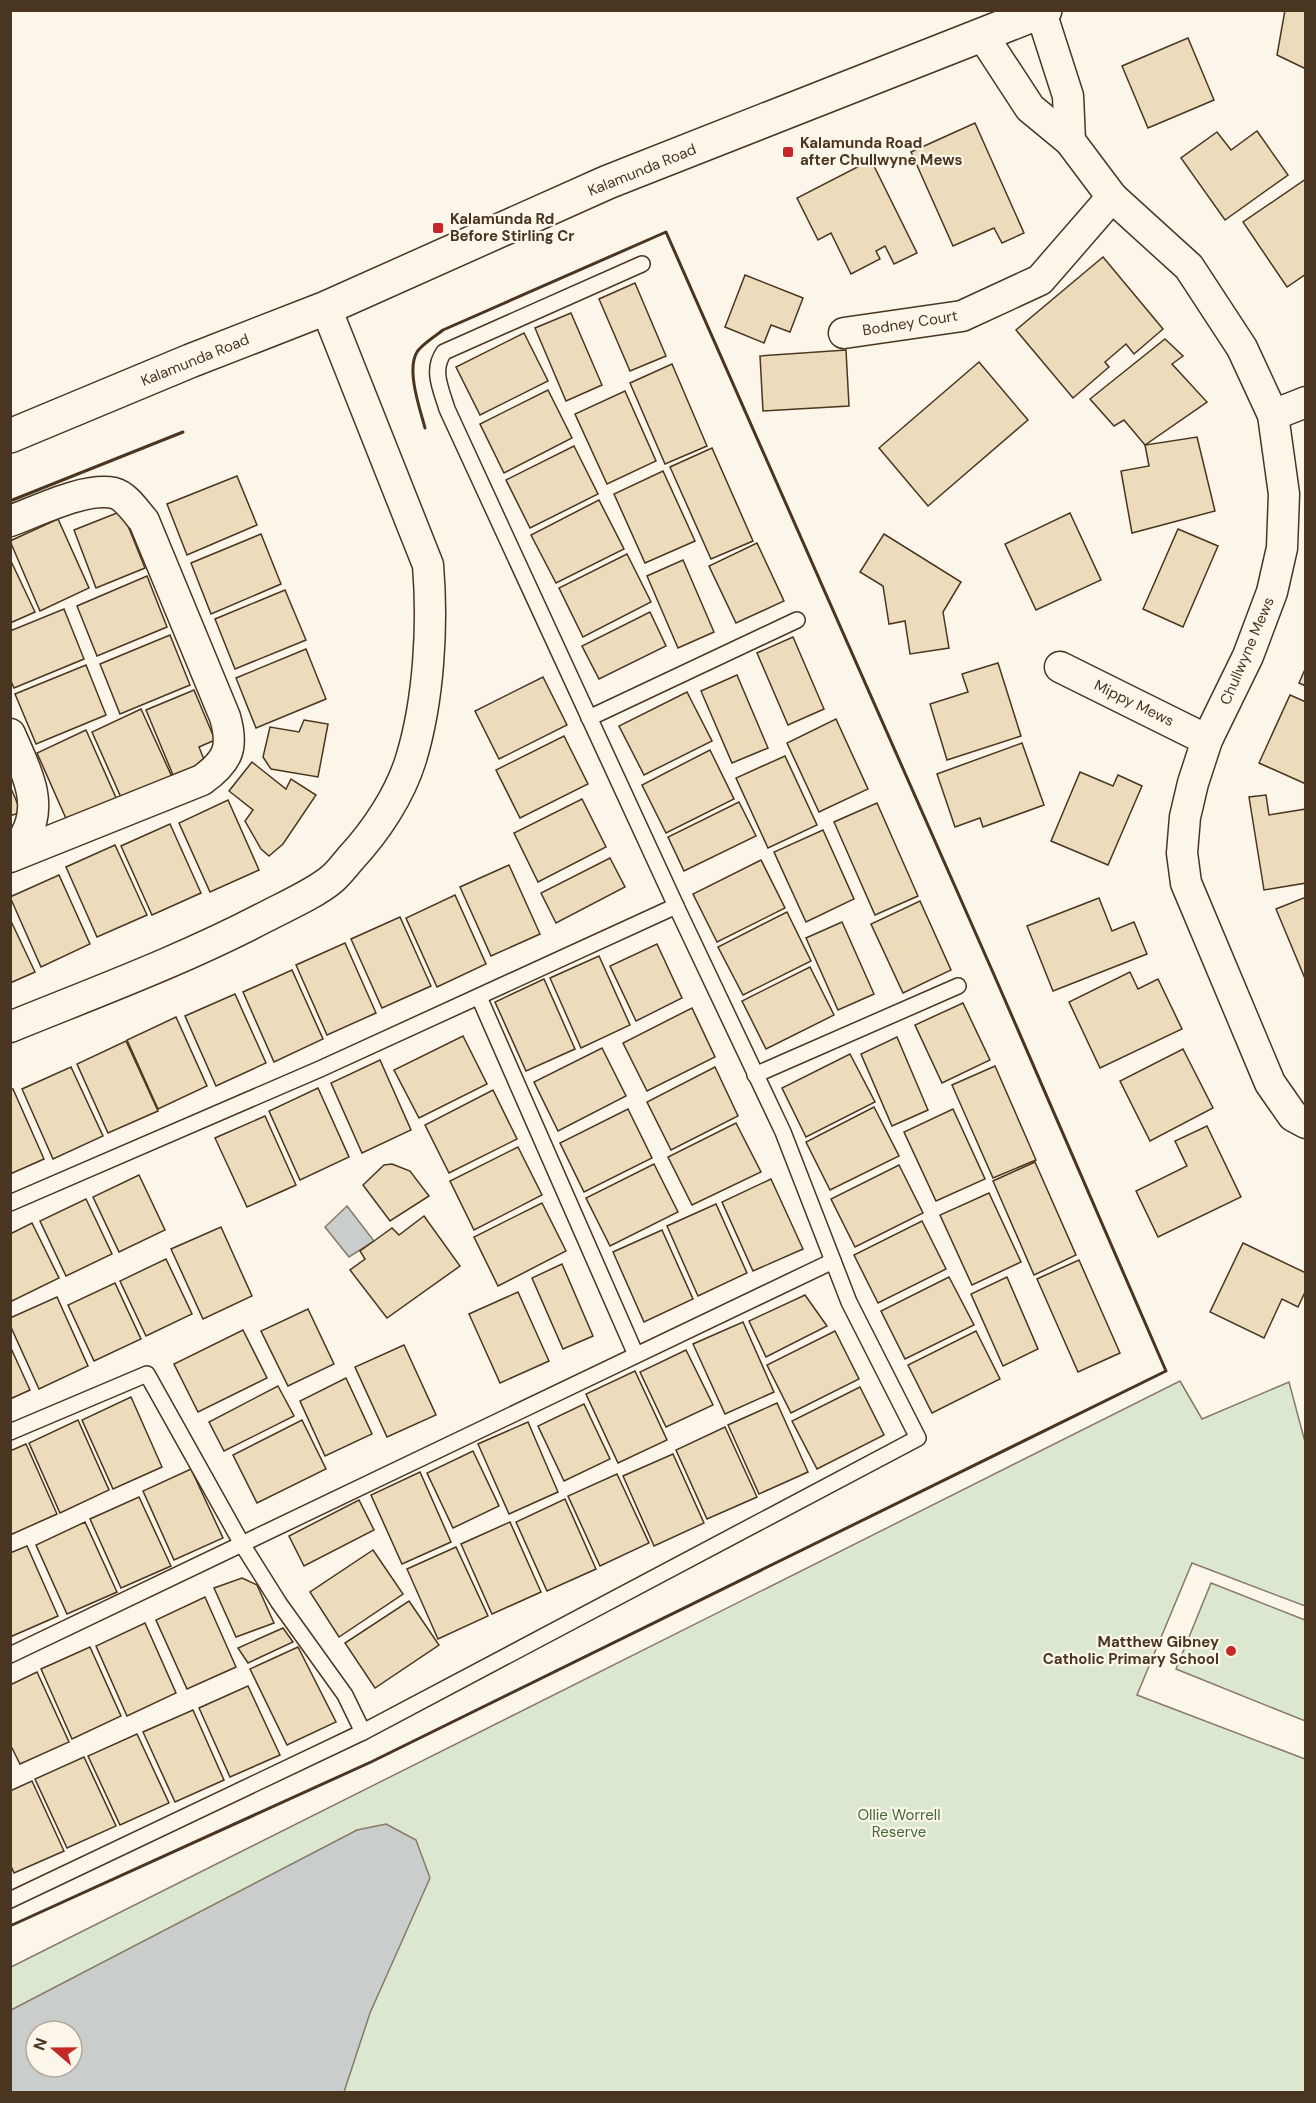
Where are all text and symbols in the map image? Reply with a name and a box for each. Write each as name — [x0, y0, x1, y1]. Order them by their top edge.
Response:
place label: Kalamunda Road after Chullwyne Mews — [800, 133, 962, 170]
street label: Kalamunda Road — [585, 139, 699, 201]
marker: Kalamunda Road after Chullwyne Mews — [781, 145, 795, 159]
place label: Kalamunda Rd Before Stirling Cr — [450, 209, 574, 246]
marker: Kalamunda Rd Before Stirling Cr — [431, 221, 445, 235]
street label: Bodney Court — [861, 306, 959, 340]
street label: Kalamunda Road — [138, 329, 252, 391]
street label: Chullwyne Mews — [1215, 594, 1279, 708]
street label: Mippy Mews — [1091, 675, 1177, 731]
place label: Matthew Gibney Catholic Primary School — [1043, 1632, 1219, 1669]
marker: Matthew Gibney Catholic Primary School — [1224, 1644, 1238, 1658]
park label: Ollie Worrell Reserve — [857, 1805, 941, 1842]
north arrow — [24, 2019, 84, 2079]
text: N — [29, 2035, 52, 2053]

